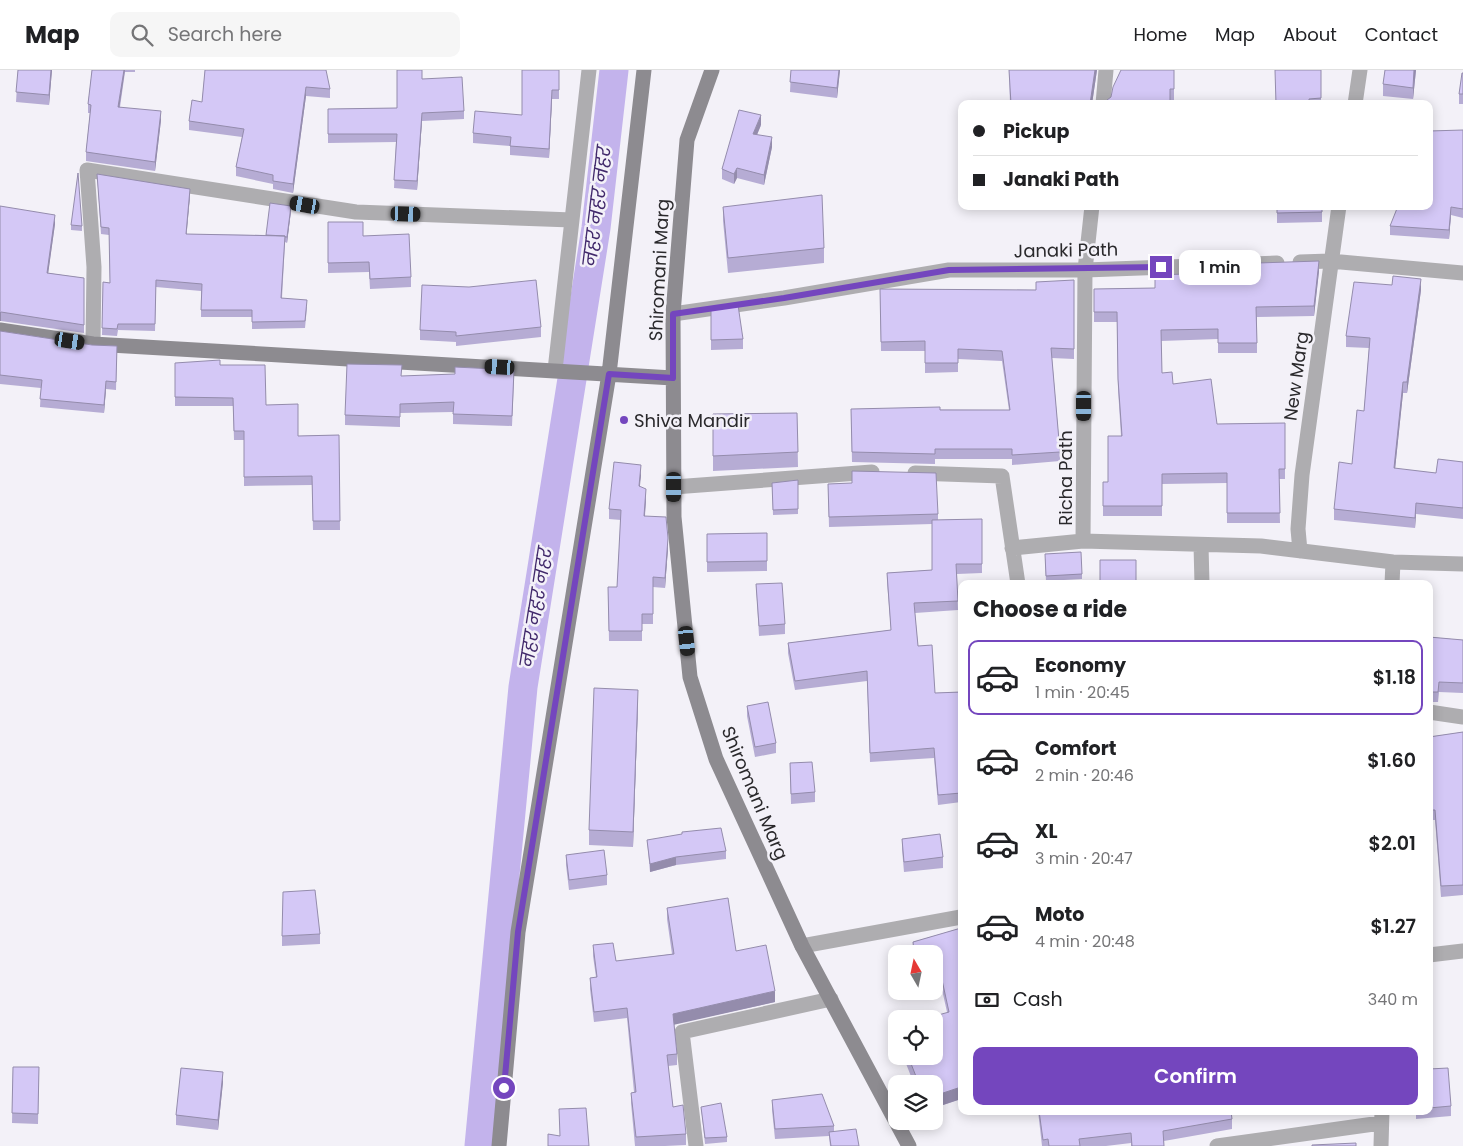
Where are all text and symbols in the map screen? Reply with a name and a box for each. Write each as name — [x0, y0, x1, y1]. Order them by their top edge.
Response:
search box — [110, 12, 460, 57]
text: Map — [25, 18, 80, 51]
icon: search — [128, 21, 156, 49]
text: Search here — [168, 21, 282, 48]
text: Home — [1133, 22, 1187, 47]
text: Map — [1215, 22, 1255, 47]
text: About — [1283, 22, 1337, 47]
text: Contact — [1365, 22, 1438, 47]
text: Pickup — [1003, 118, 1069, 145]
water label: नहर नहर नहर — [576, 143, 618, 268]
text: Janaki Path — [1003, 166, 1119, 193]
car — [288, 195, 321, 215]
street label: Shiromani Marg — [643, 198, 675, 342]
car — [390, 206, 421, 222]
street label: Janaki Path — [1014, 237, 1118, 263]
callout: 1 min — [1178, 250, 1261, 284]
route end — [1150, 256, 1172, 278]
text: 1 min — [1199, 256, 1241, 279]
street label: New Marg — [1277, 330, 1315, 422]
car — [54, 331, 85, 351]
car — [484, 359, 515, 375]
car — [1076, 391, 1091, 421]
place label: Shiva Mandir — [634, 408, 750, 433]
marker: Shiva Mandir — [618, 414, 630, 426]
street label: Richa Path — [1053, 430, 1078, 526]
car — [666, 472, 681, 502]
water label: नहर नहर नहर — [513, 543, 559, 669]
text: Choose a ride — [973, 594, 1127, 625]
car — [677, 625, 696, 657]
text: Economy — [1035, 652, 1126, 679]
icon: car — [975, 655, 1020, 700]
text: $1.18 — [1373, 664, 1416, 691]
text: 1 min · 20:45 — [1035, 681, 1130, 704]
street label: Shiromani Marg — [716, 722, 794, 864]
text: Comfort — [1035, 735, 1117, 762]
icon: car — [975, 738, 1020, 783]
text: $1.60 — [1367, 747, 1416, 774]
text: 2 min · 20:46 — [1035, 764, 1134, 787]
text: XL — [1035, 818, 1058, 845]
icon: car — [975, 821, 1020, 866]
text: $2.01 — [1369, 830, 1416, 857]
text: 3 min · 20:47 — [1035, 847, 1133, 870]
text: Moto — [1035, 901, 1084, 928]
icon: car — [975, 904, 1020, 949]
text: $1.27 — [1370, 913, 1416, 940]
text: 4 min · 20:48 — [1035, 930, 1135, 953]
north arrow — [888, 945, 942, 1000]
map controls — [888, 945, 943, 1130]
icon: cash — [973, 986, 1001, 1014]
text: Cash — [1013, 986, 1063, 1013]
text: 340 m — [1368, 988, 1418, 1011]
button: locate — [888, 1010, 943, 1065]
button: Confirm — [973, 1047, 1418, 1105]
button: layers — [888, 1075, 943, 1130]
route start — [493, 1077, 515, 1099]

